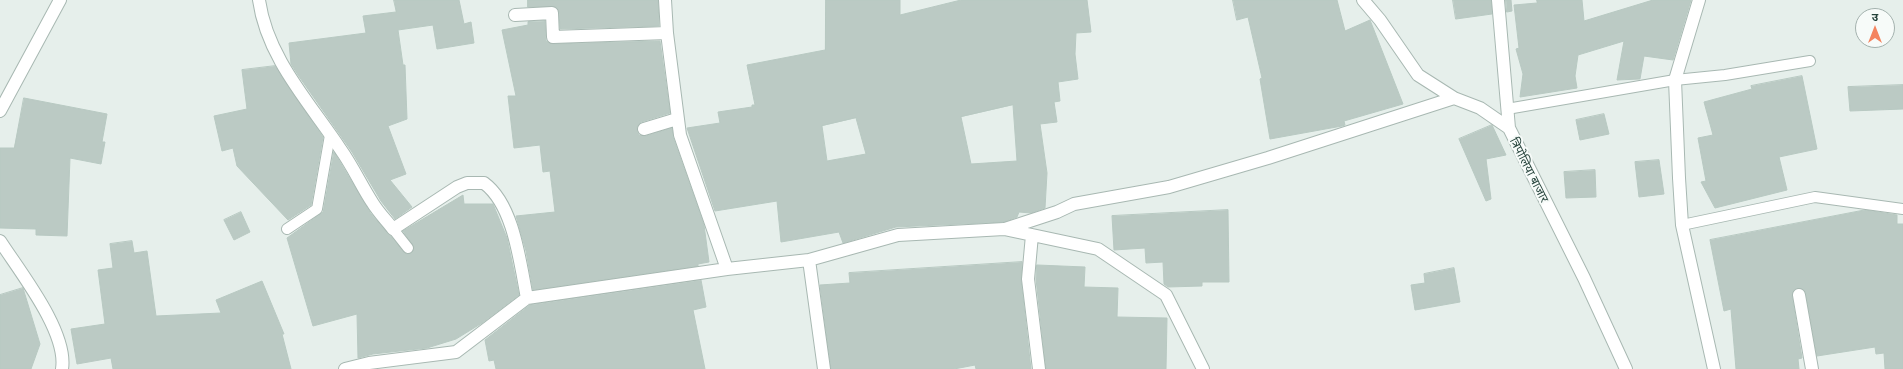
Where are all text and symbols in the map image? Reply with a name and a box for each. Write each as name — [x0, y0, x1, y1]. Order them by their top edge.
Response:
north arrow — [1855, 8, 1895, 48]
text: उ — [1872, 10, 1878, 23]
street label: त्रिपोलिया बाजार — [1507, 135, 1551, 205]

